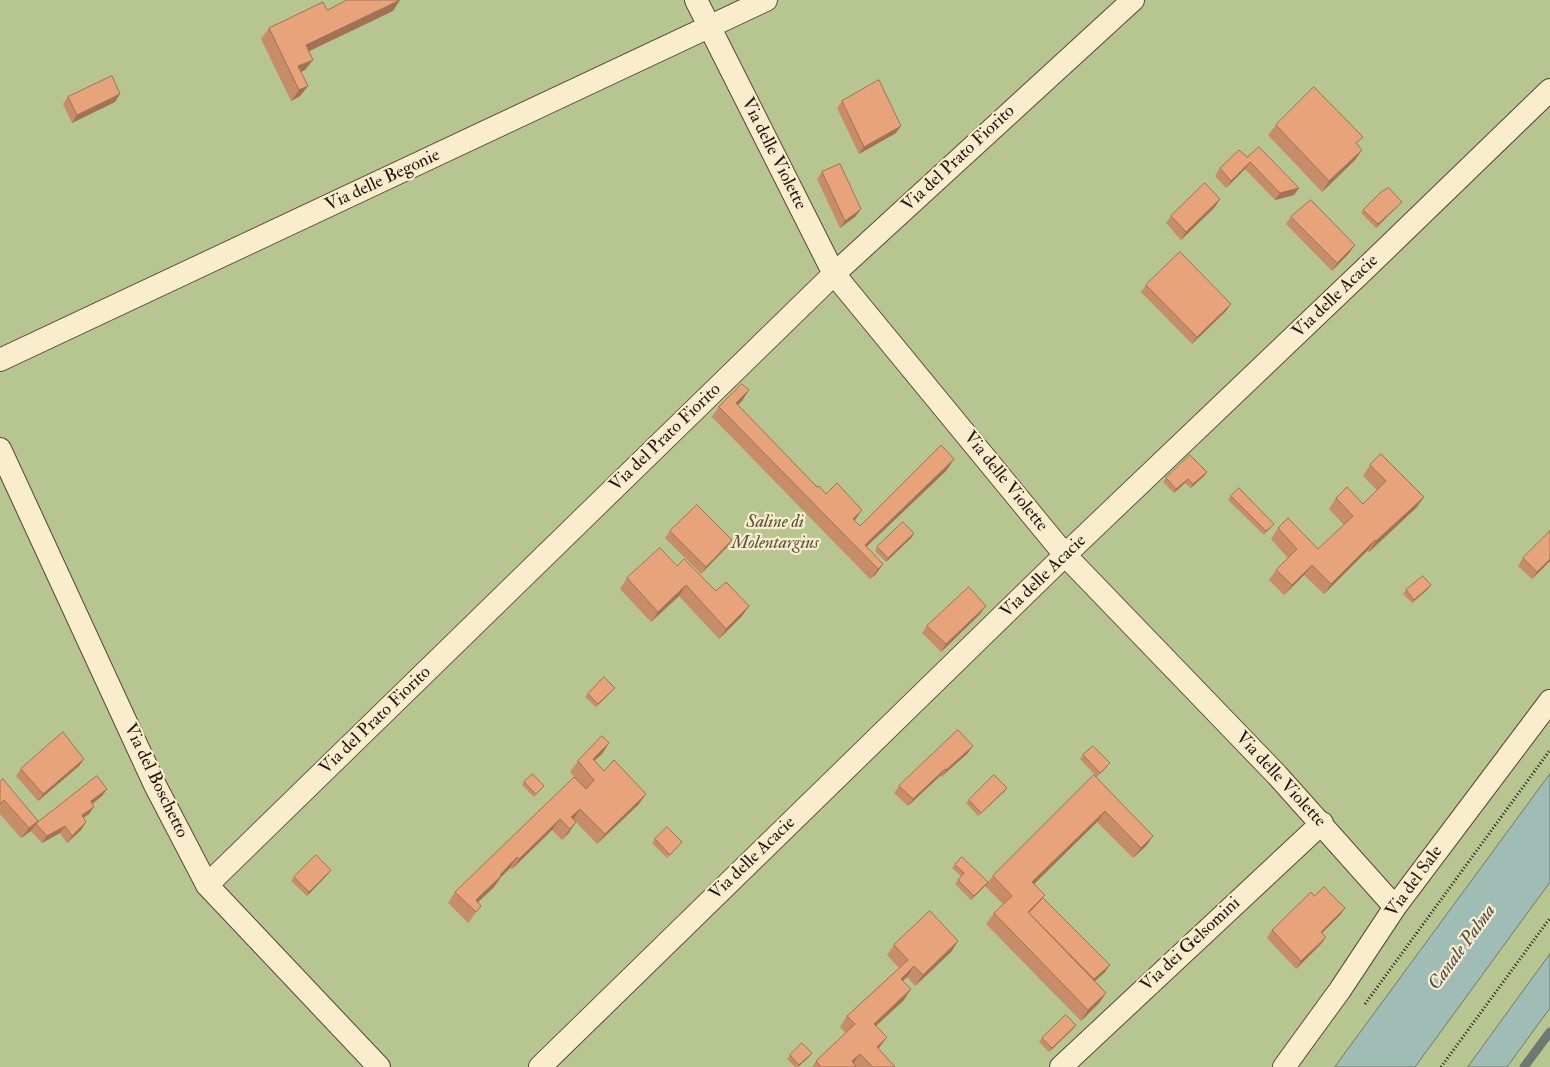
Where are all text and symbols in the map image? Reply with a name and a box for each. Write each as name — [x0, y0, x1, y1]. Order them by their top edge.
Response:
street label: Via delle Violette — [736, 94, 810, 214]
street label: Via del Prato Fiorito — [898, 101, 1020, 217]
street label: Via delle Begonie — [322, 145, 444, 217]
street label: Via delle Acacie — [1289, 251, 1383, 343]
street label: Via del Prato Fiorito — [606, 379, 726, 497]
street label: Via delle Violette — [958, 428, 1052, 536]
park label: Saline di Molentargius — [731, 512, 819, 554]
street label: Via delle Acacie — [997, 531, 1091, 623]
street label: Via del Prato Fiorito — [316, 662, 436, 780]
street label: Via del Boschetto — [118, 720, 192, 842]
street label: Via delle Violette — [1230, 728, 1330, 832]
street label: Via delle Acacie — [706, 813, 800, 905]
street label: Via del Sale — [1382, 842, 1448, 922]
street label: Via dei Gelsomini — [1137, 893, 1245, 997]
water label: Canale Palma — [1424, 901, 1502, 995]

